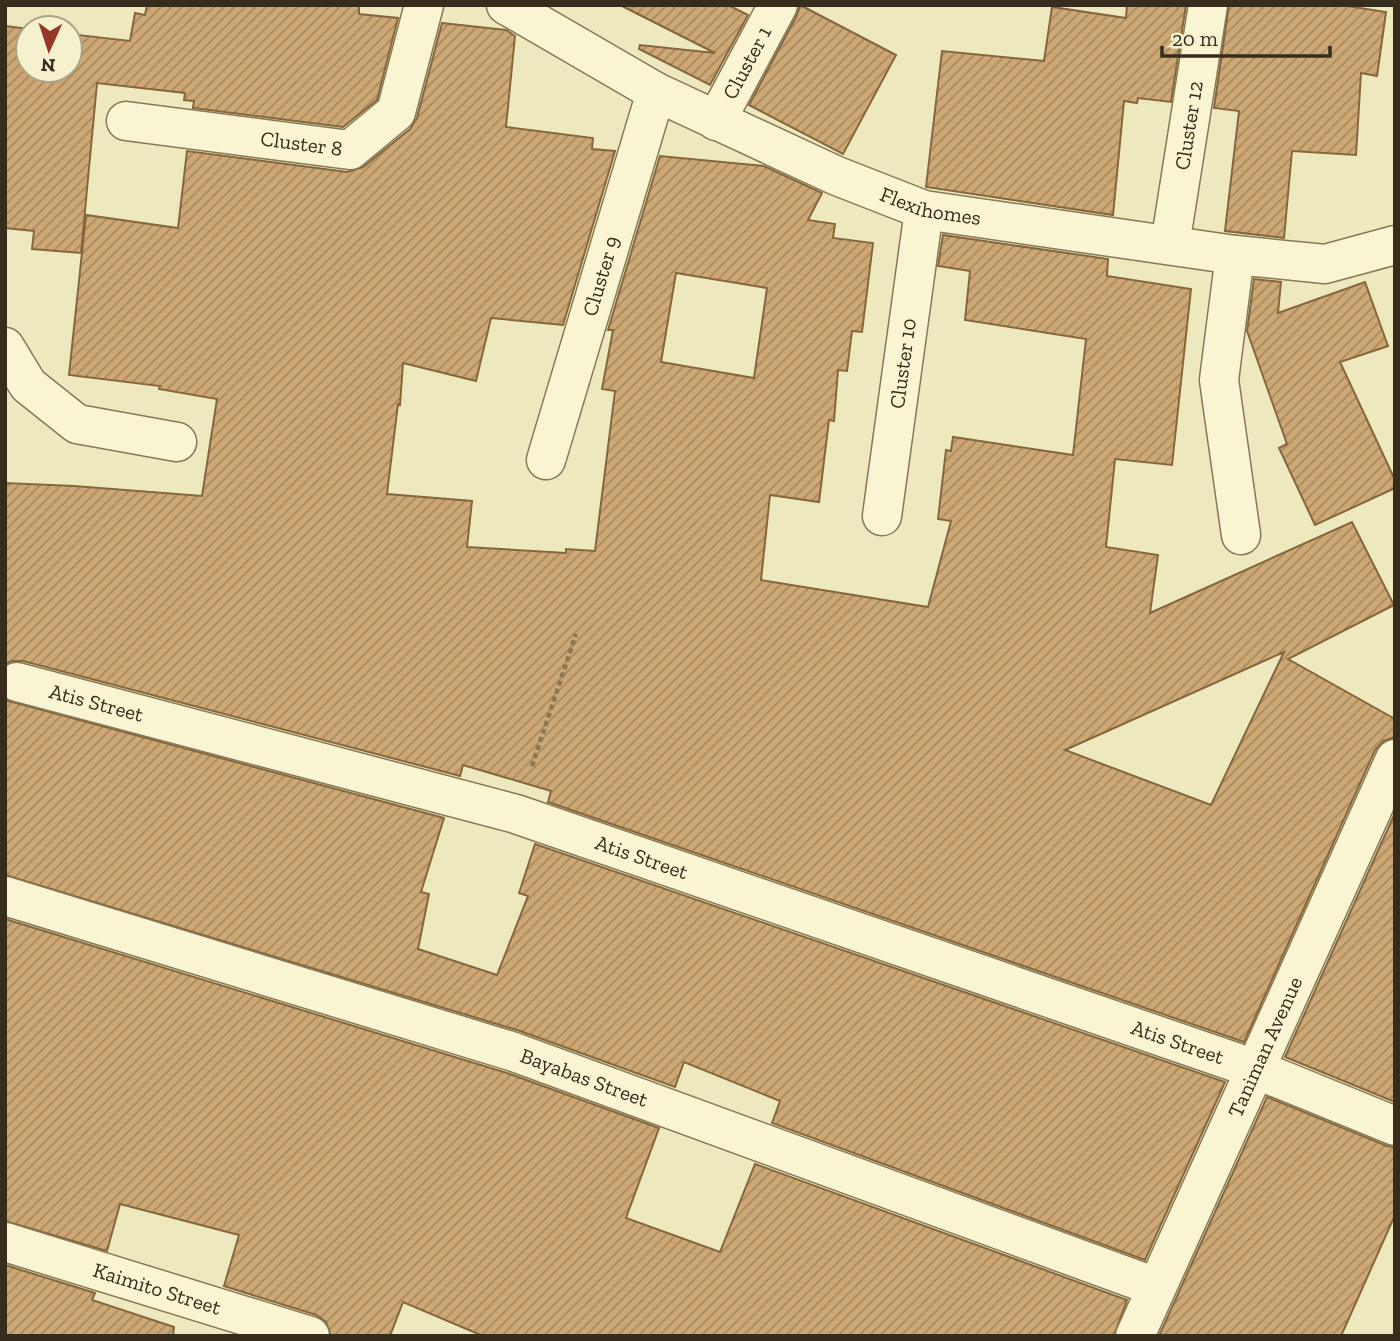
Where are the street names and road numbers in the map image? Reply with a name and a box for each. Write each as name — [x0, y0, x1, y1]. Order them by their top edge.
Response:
street label: Cluster 1 — [717, 22, 776, 103]
street label: Cluster 12 — [1169, 79, 1208, 172]
street label: Cluster 8 — [259, 126, 344, 161]
street label: Flexihomes — [877, 181, 983, 230]
street label: Cluster 9 — [577, 233, 624, 319]
street label: Cluster 10 — [884, 316, 921, 410]
street label: Atis Street — [47, 678, 146, 727]
street label: Atis Street — [592, 829, 692, 884]
street label: Taniman Avenue — [1222, 972, 1307, 1121]
street label: Atis Street — [1128, 1014, 1228, 1069]
street label: Bayabas Street — [517, 1042, 652, 1112]
street label: Kaimito Street — [90, 1257, 224, 1320]

